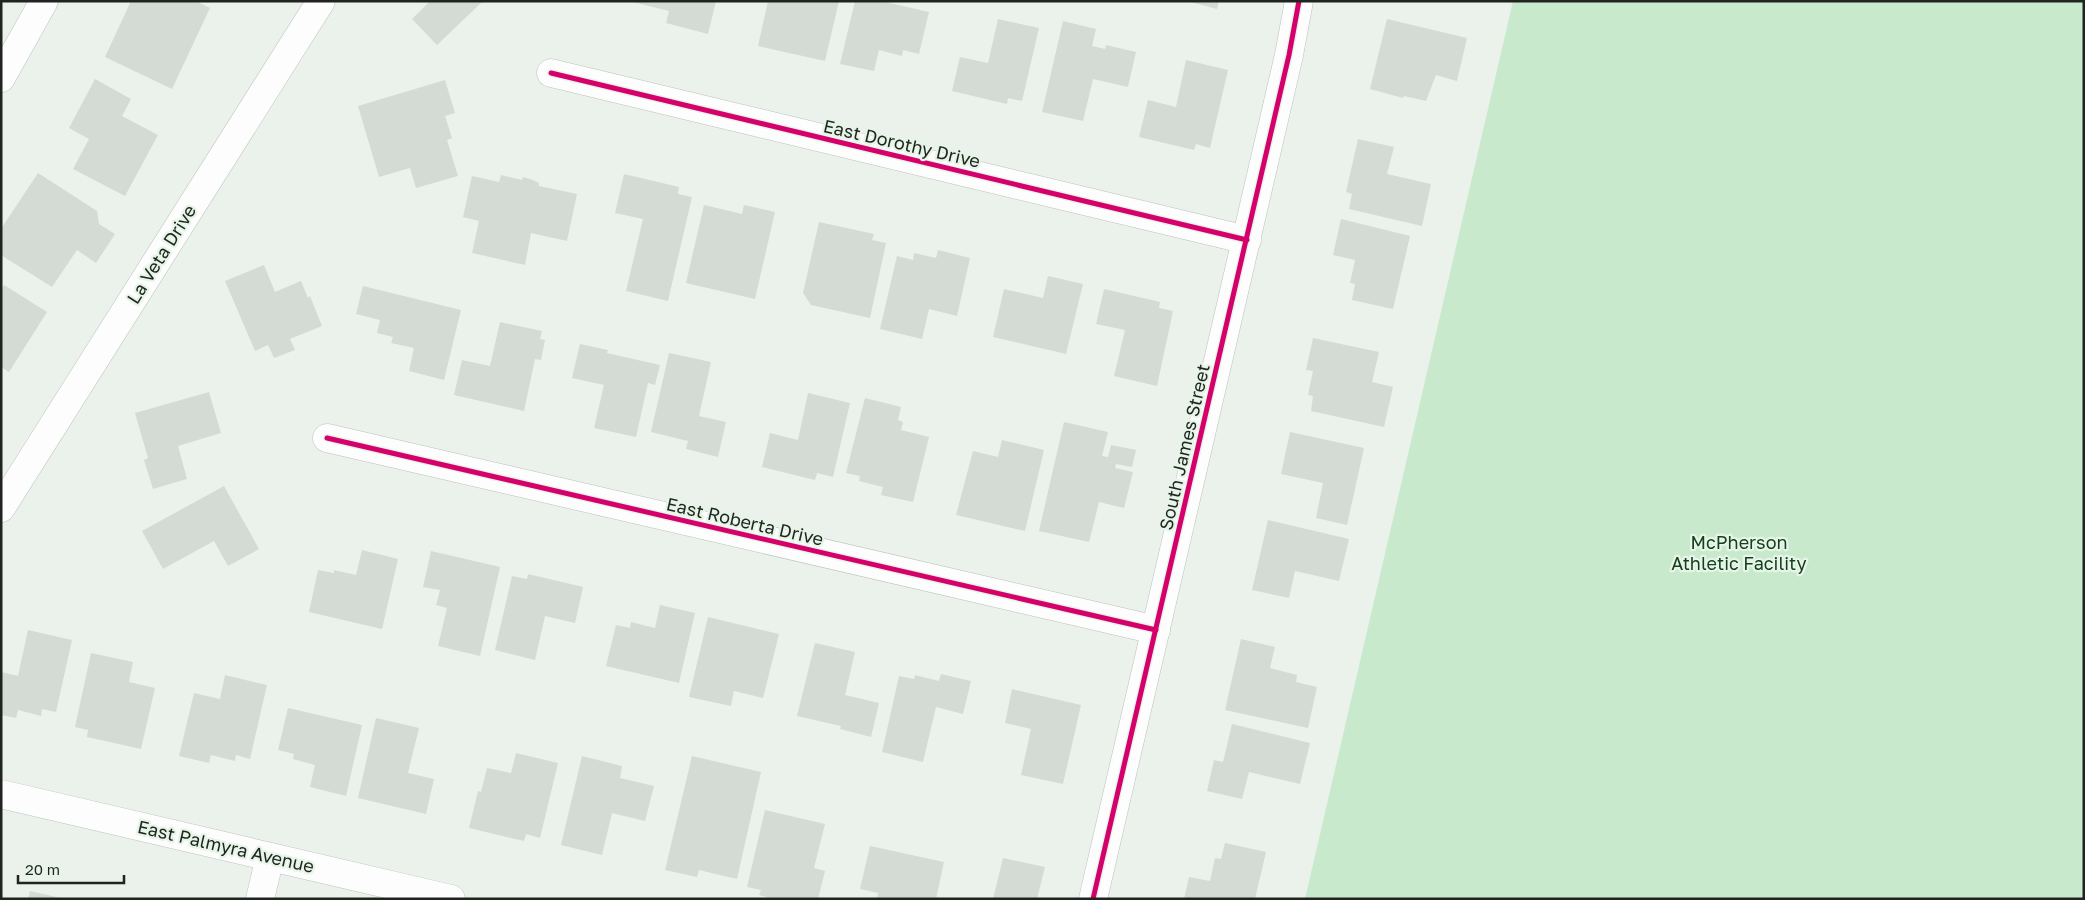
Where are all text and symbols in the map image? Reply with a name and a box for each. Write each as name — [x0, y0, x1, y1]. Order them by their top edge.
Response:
street label: East Dorothy Drive — [821, 114, 983, 172]
street label: La Veta Drive — [122, 200, 200, 308]
street label: South James Street — [1154, 362, 1214, 532]
street label: East Roberta Drive — [664, 492, 826, 550]
park label: McPherson Athletic Facility — [1671, 531, 1807, 574]
street label: East Palmyra Avenue — [136, 815, 316, 877]
scale bar — [18, 852, 124, 884]
text: 20 m — [25, 860, 60, 878]

